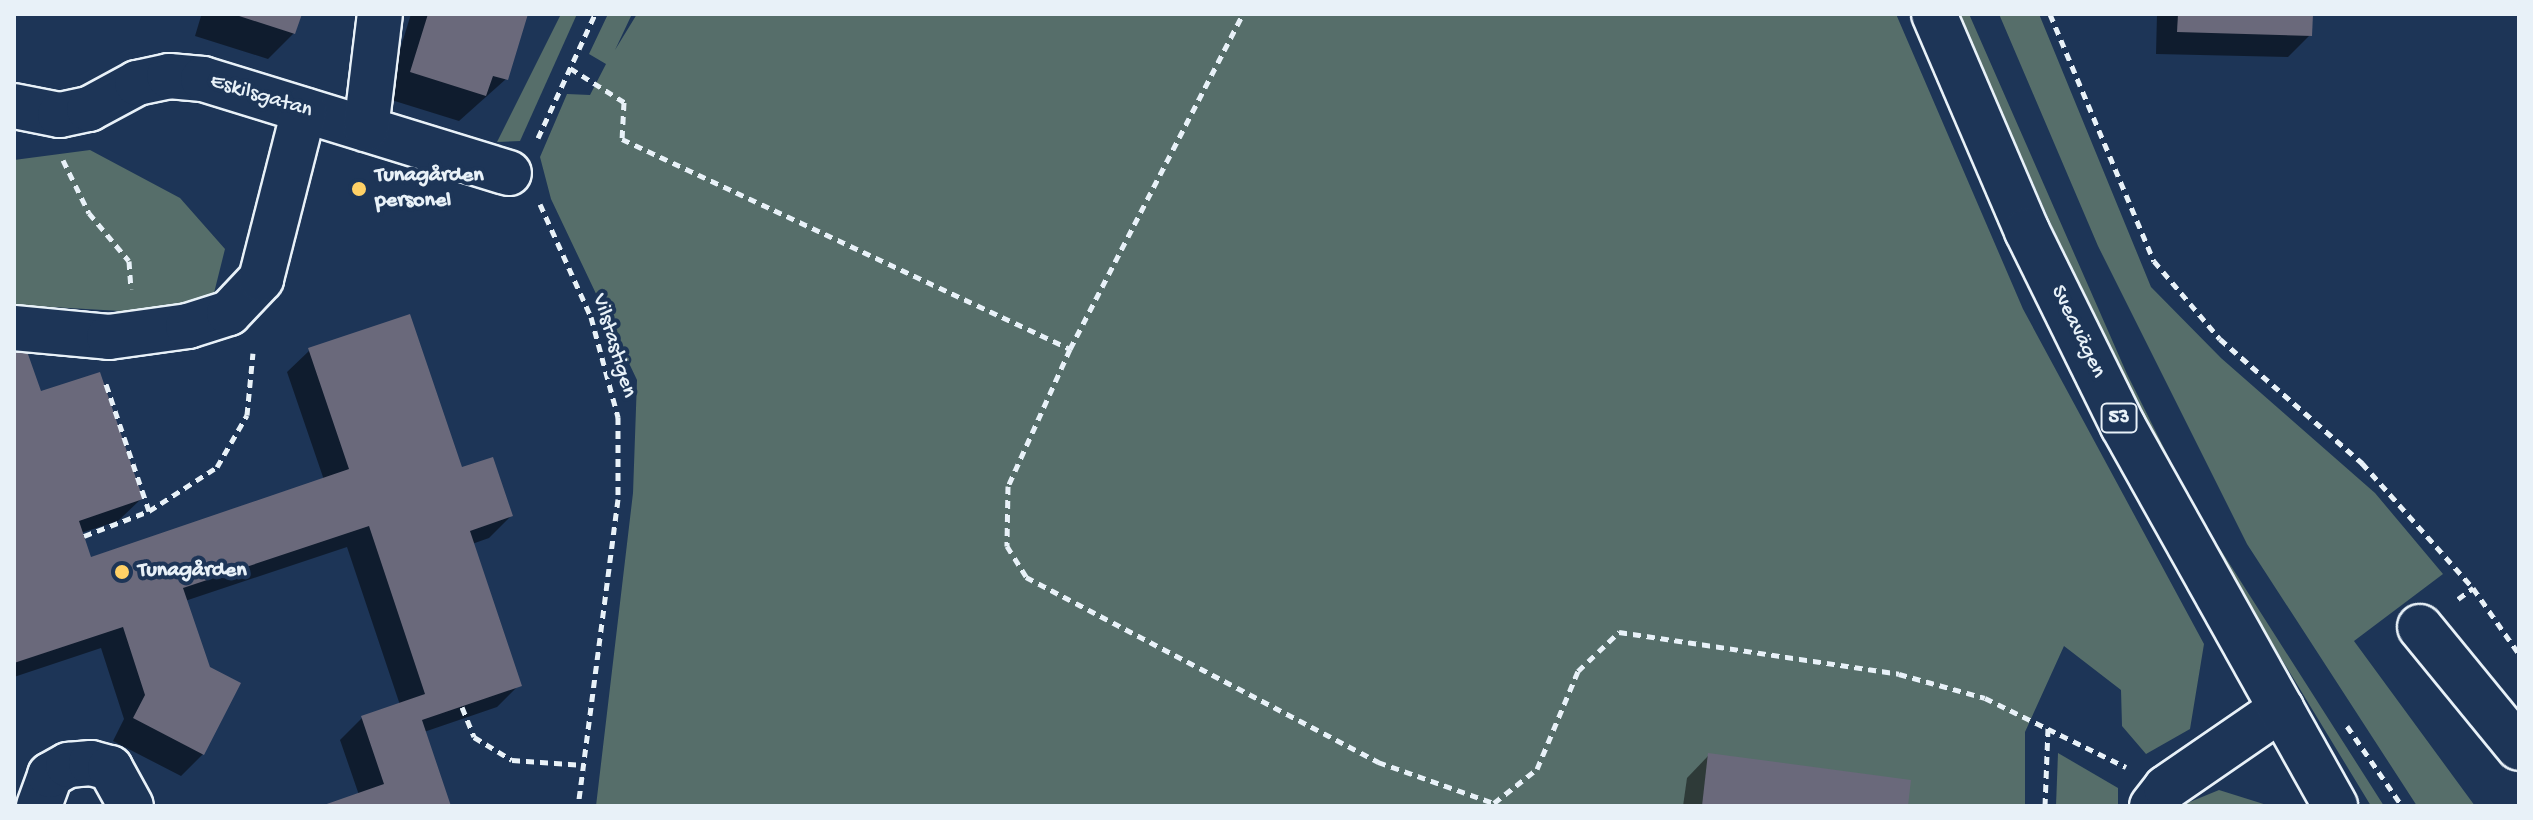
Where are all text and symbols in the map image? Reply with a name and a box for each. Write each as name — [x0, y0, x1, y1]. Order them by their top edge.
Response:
street label: Eskilsgatan — [207, 69, 315, 125]
place label: Tunagården personel — [375, 163, 484, 214]
marker: Tunagården personel — [350, 180, 368, 198]
street label: Sveavägen — [2043, 281, 2111, 383]
street label: Vilstastigen — [585, 291, 641, 401]
road number: 53 — [2099, 402, 2139, 434]
place label: Tunagården — [138, 559, 247, 585]
marker: Tunagården — [113, 563, 131, 581]

